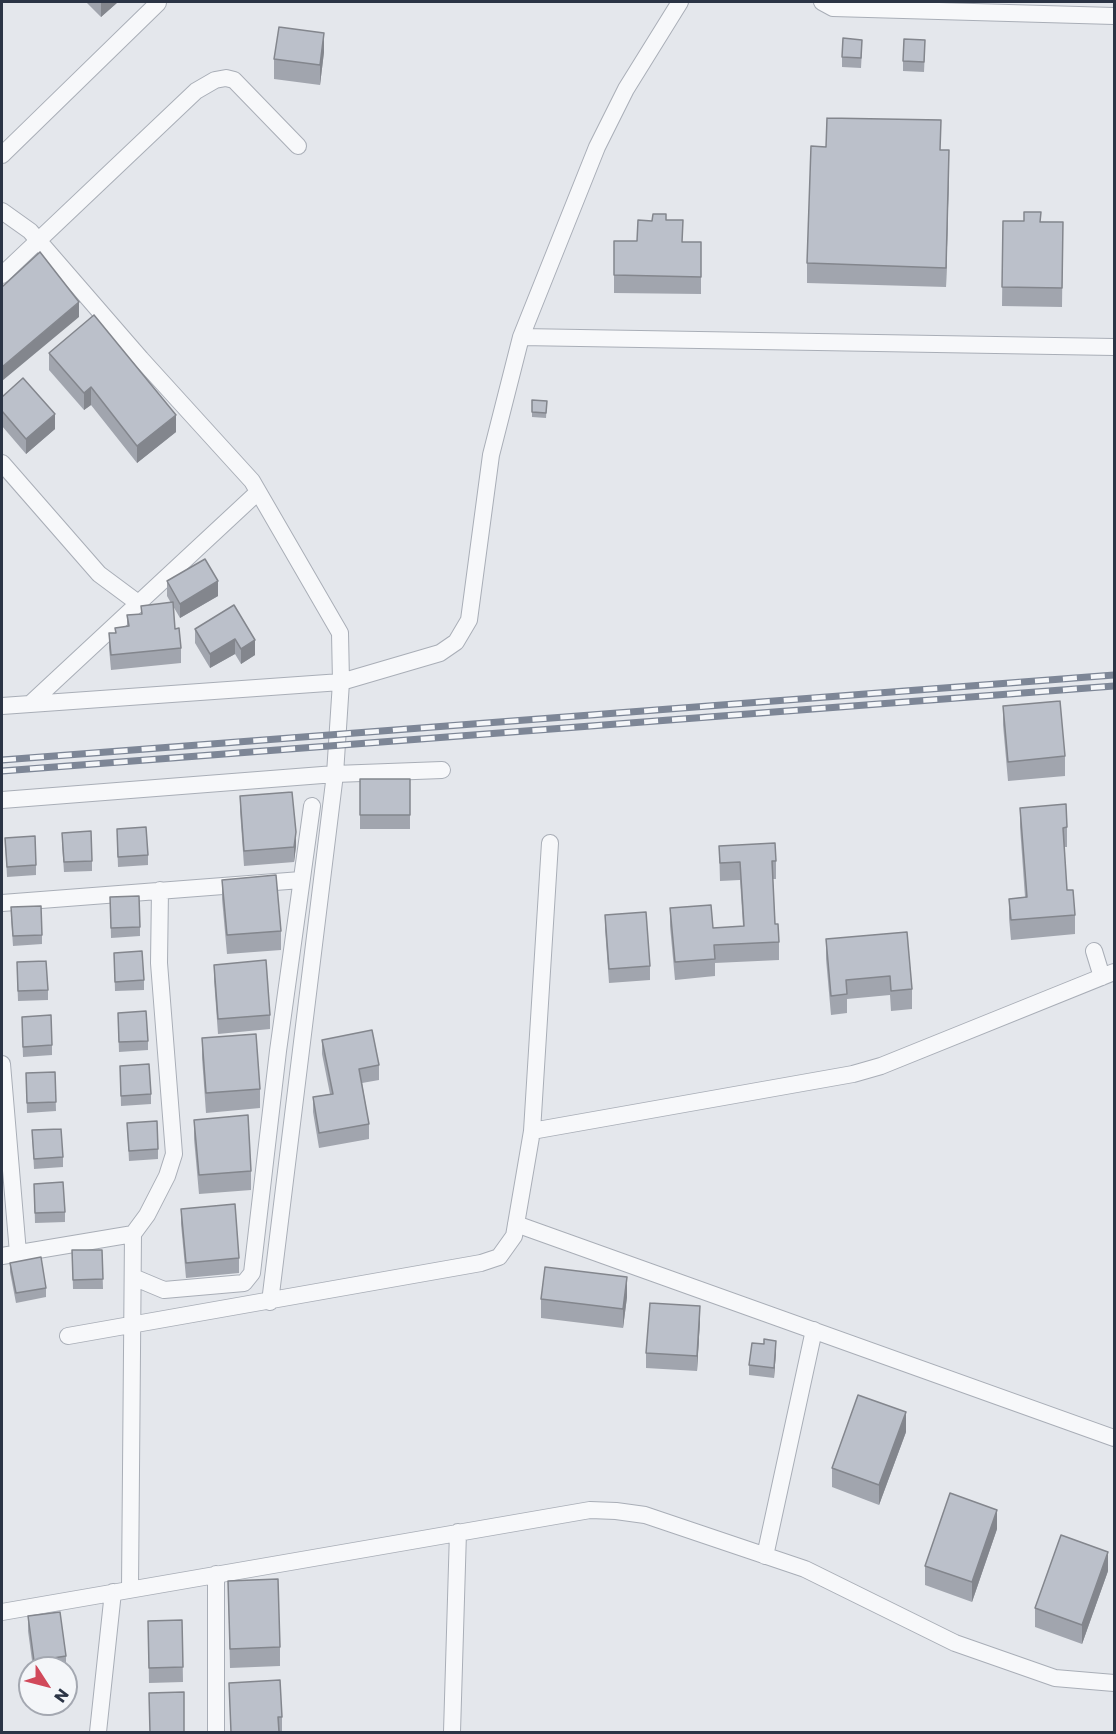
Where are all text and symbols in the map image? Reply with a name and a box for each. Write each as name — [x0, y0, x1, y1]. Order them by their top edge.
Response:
north arrow — [18, 1656, 78, 1716]
text: N — [49, 1684, 74, 1707]

